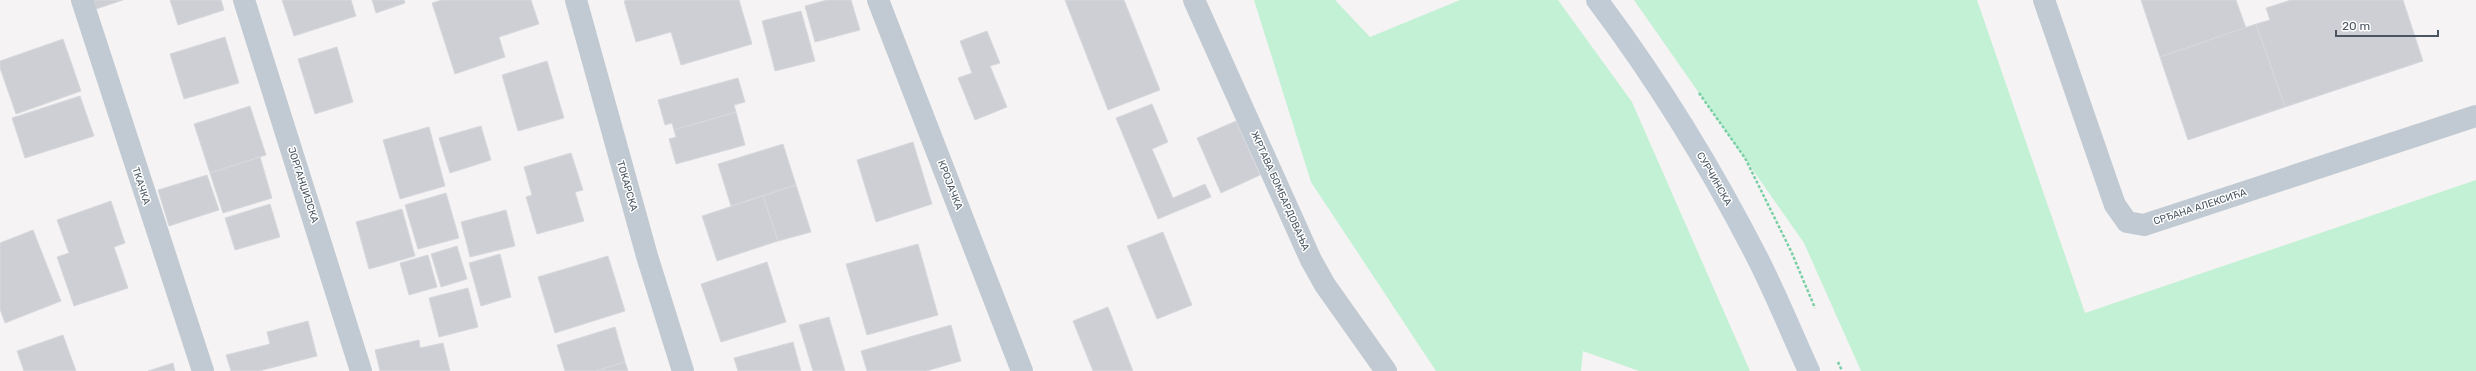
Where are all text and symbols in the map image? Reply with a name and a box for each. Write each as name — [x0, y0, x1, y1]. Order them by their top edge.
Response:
scale bar — [2336, 12, 2438, 38]
text: 20 m — [2342, 19, 2370, 33]
street label: ЖРТАВА БОМБАРДОВАЊА — [1248, 130, 1312, 253]
street label: ЈОРГАНЏИЈСКА — [285, 145, 321, 225]
street label: СУРЧИНСКА — [1694, 150, 1734, 208]
street label: КРОЈАЧКА — [935, 158, 965, 212]
street label: ТОКАРСКА — [614, 159, 640, 213]
street label: ТКАЧКА — [129, 166, 153, 206]
street label: СРЂАНА АЛЕКСИЋА — [2152, 186, 2248, 228]

